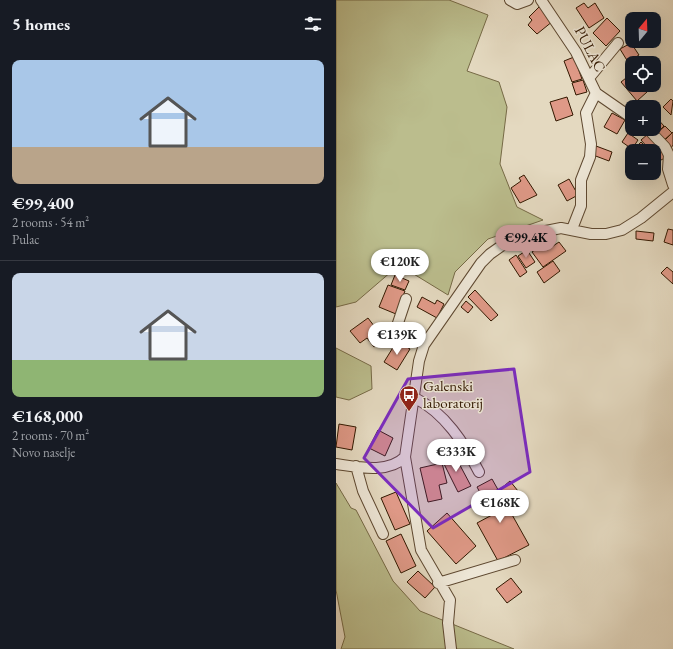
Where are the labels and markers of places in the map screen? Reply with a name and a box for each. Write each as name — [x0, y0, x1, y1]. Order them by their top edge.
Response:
pin: €99.4K — [493, 225, 559, 259]
pin: €120K — [372, 249, 428, 283]
pin: €139K — [369, 322, 425, 356]
place label: Galenski laboratorij — [423, 376, 483, 412]
bus stop icon: Galenski laboratorij — [398, 384, 420, 412]
pin: €333K — [428, 439, 484, 473]
pin: €168K — [472, 490, 528, 524]

